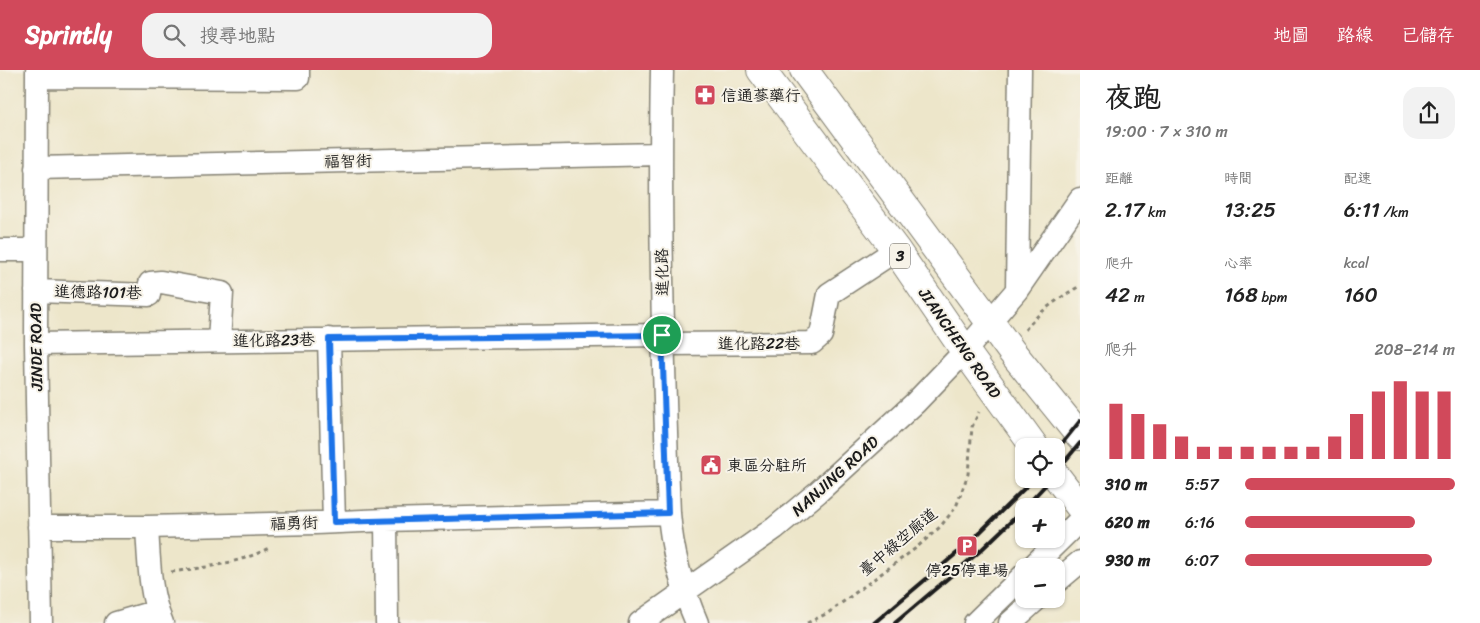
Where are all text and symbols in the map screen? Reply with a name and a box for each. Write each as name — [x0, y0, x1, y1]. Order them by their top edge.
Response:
search box — [142, 13, 492, 58]
text: Sprintly — [25, 14, 112, 56]
text: 搜尋地點 — [200, 19, 276, 52]
text: 地圖 — [1273, 19, 1309, 51]
text: 路線 — [1337, 19, 1373, 51]
text: 已儲存 — [1401, 19, 1455, 51]
icon: search — [160, 21, 188, 49]
text: 夜跑 — [1105, 73, 1161, 122]
place label: 信通蔘藥行 — [721, 81, 801, 110]
pharmacy icon: 信通蔘藥行 — [693, 83, 717, 107]
button: share — [1403, 87, 1455, 139]
text: 19:00 · 7 × 310 m — [1105, 117, 1228, 146]
street label: 福智街 — [324, 146, 372, 176]
text: 距離 — [1105, 166, 1133, 191]
text: 時間 — [1224, 166, 1252, 191]
text: 配速 — [1344, 166, 1372, 191]
text: 2.17 — [1105, 191, 1144, 229]
text: 13:25 — [1224, 191, 1276, 229]
text: 6:11 — [1344, 191, 1380, 229]
text: km — [1144, 200, 1166, 225]
text: /km — [1380, 200, 1409, 225]
road number: 3 — [890, 244, 910, 268]
street label: 進化路 — [647, 248, 677, 296]
text: 爬升 — [1105, 251, 1133, 276]
text: 心率 — [1224, 251, 1252, 276]
text: kcal — [1344, 251, 1369, 276]
text: 42 — [1105, 276, 1130, 314]
text: 168 — [1224, 276, 1258, 314]
text: 160 — [1344, 276, 1378, 314]
street label: 進德路101巷 — [54, 277, 142, 307]
street label: JIANCHENG ROAD — [910, 280, 1010, 405]
text: m — [1130, 285, 1145, 310]
text: bpm — [1258, 285, 1287, 310]
street label: JINDE ROAD — [21, 302, 51, 392]
pin — [641, 314, 683, 356]
icon: arrive — [648, 321, 676, 349]
street label: 進化路23巷 — [233, 325, 315, 355]
street label: 進化路22巷 — [718, 329, 800, 358]
text: 爬升 — [1105, 335, 1137, 364]
text: 208–214 m — [1374, 335, 1455, 364]
street label: NANJING ROAD — [784, 428, 886, 524]
map controls — [1015, 438, 1065, 608]
button: locate — [1015, 438, 1065, 488]
place label: 東區分駐所 — [727, 451, 807, 480]
public building icon: 東區分駐所 — [699, 453, 723, 477]
text: 310 m — [1105, 470, 1147, 499]
text: 5:57 — [1185, 470, 1219, 499]
button: + — [1015, 498, 1065, 548]
street label: 臺中綠空廊道 — [852, 500, 944, 584]
street label: 福勇街 — [270, 508, 318, 538]
text: 620 m — [1105, 508, 1150, 537]
text: 6:16 — [1185, 508, 1215, 537]
parking icon: 停25停車場 — [955, 534, 979, 558]
text: 930 m — [1105, 546, 1150, 575]
text: 6:07 — [1185, 546, 1218, 575]
place label: 停25停車場 — [925, 556, 1009, 585]
button: − — [1015, 558, 1065, 608]

